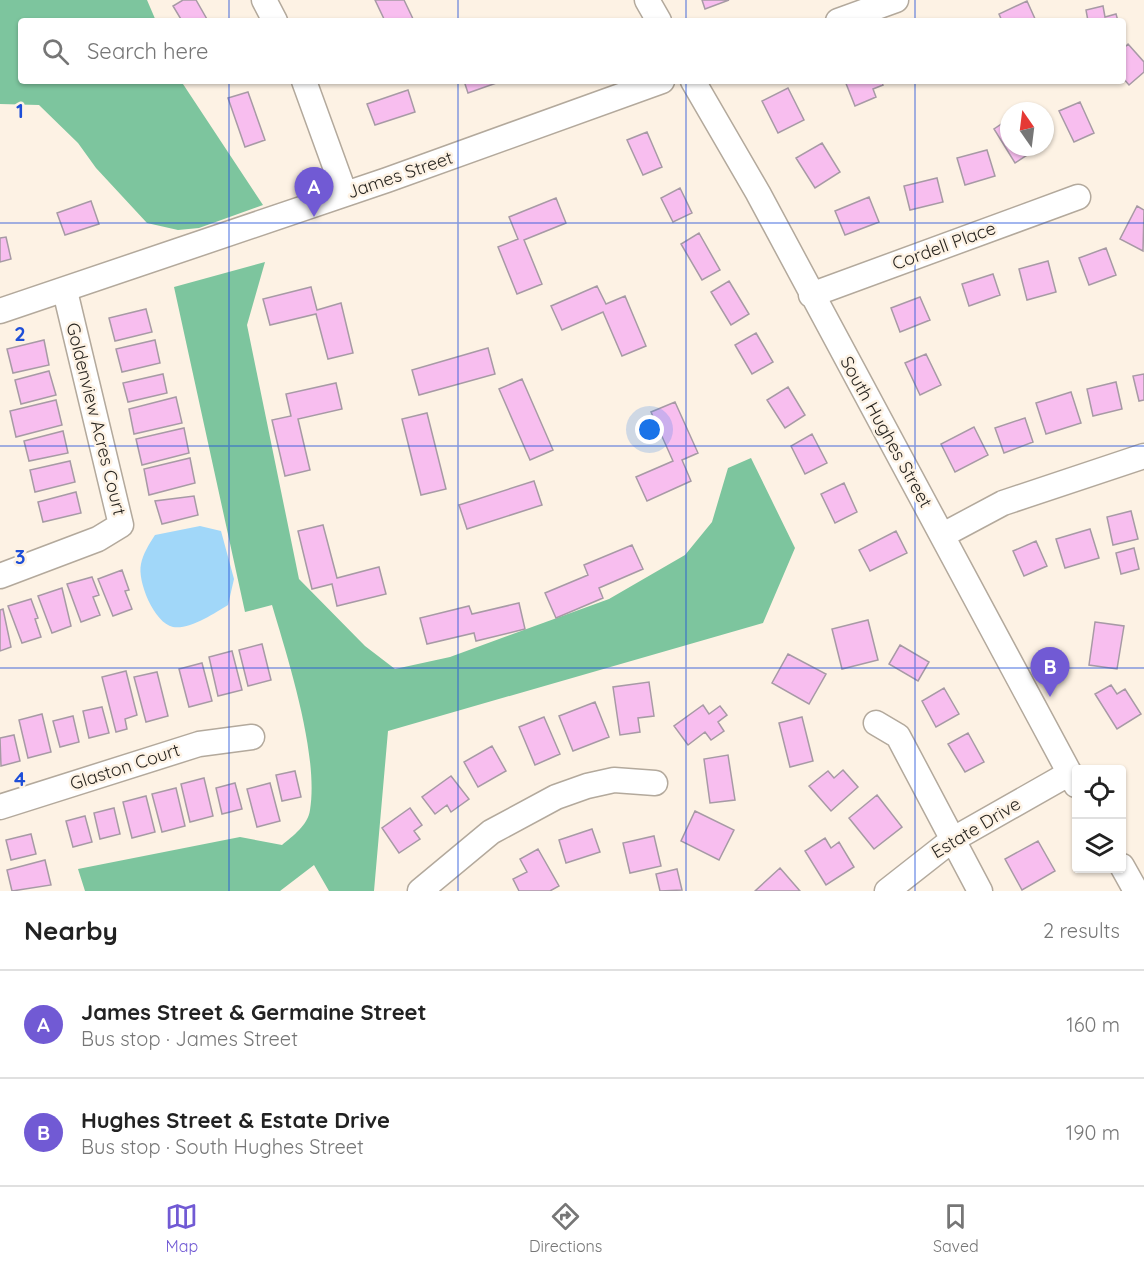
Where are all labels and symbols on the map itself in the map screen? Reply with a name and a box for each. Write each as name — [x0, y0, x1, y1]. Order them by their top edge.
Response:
text: 1 — [16, 98, 24, 123]
north arrow — [1000, 102, 1054, 156]
street label: James Street — [344, 146, 456, 203]
pin: A — [294, 168, 334, 217]
street label: Cordell Place — [889, 216, 999, 275]
street label: Goldenview Acres Court — [61, 320, 132, 518]
text: 2 — [14, 321, 26, 346]
street label: South Hughes Street — [835, 352, 938, 512]
your location — [635, 415, 664, 444]
text: 3 — [15, 544, 25, 569]
pin: B — [1030, 648, 1070, 697]
street label: Glaston Court — [67, 738, 183, 795]
text: 4 — [14, 766, 26, 791]
street label: Estate Drive — [927, 792, 1025, 863]

